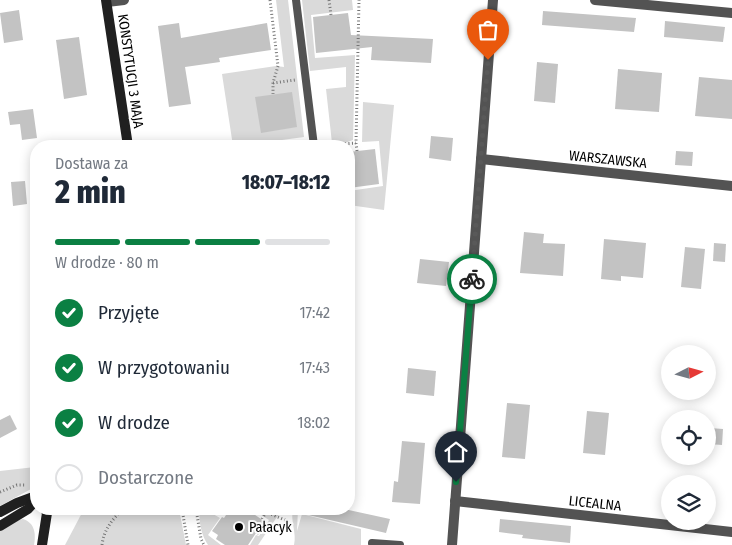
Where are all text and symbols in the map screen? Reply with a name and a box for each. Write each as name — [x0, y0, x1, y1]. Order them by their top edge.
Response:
pin — [467, 9, 509, 60]
street label: KONSTYTUCJI 3 MAJA — [114, 13, 147, 130]
icon: bag — [474, 16, 502, 44]
street label: WARSZAWSKA — [568, 147, 648, 172]
text: Dostawa za — [55, 154, 128, 173]
text: 18:07–18:12 — [242, 171, 330, 194]
text: 2 min — [55, 173, 126, 211]
text: W drodze · 80 m — [55, 253, 159, 272]
courier — [447, 254, 497, 304]
icon: bike — [458, 265, 486, 293]
icon: check — [55, 299, 83, 327]
text: Przyjęte — [98, 301, 159, 324]
text: 17:42 — [299, 303, 330, 322]
north arrow — [661, 345, 716, 400]
map controls — [661, 345, 716, 530]
icon: check — [55, 354, 83, 382]
text: W przygotowaniu — [98, 356, 230, 379]
text: 17:43 — [299, 358, 330, 377]
icon: check — [55, 409, 83, 437]
button: locate — [661, 410, 716, 465]
text: W drodze — [98, 411, 170, 434]
text: 18:02 — [297, 413, 330, 432]
pin — [435, 431, 477, 482]
icon: home — [442, 438, 470, 466]
text: Dostarczone — [98, 466, 194, 489]
button: layers — [661, 475, 716, 530]
street label: LICEALNA — [568, 492, 623, 515]
place label: Pałacyk — [249, 519, 292, 536]
marker: Pałacyk — [233, 521, 245, 533]

